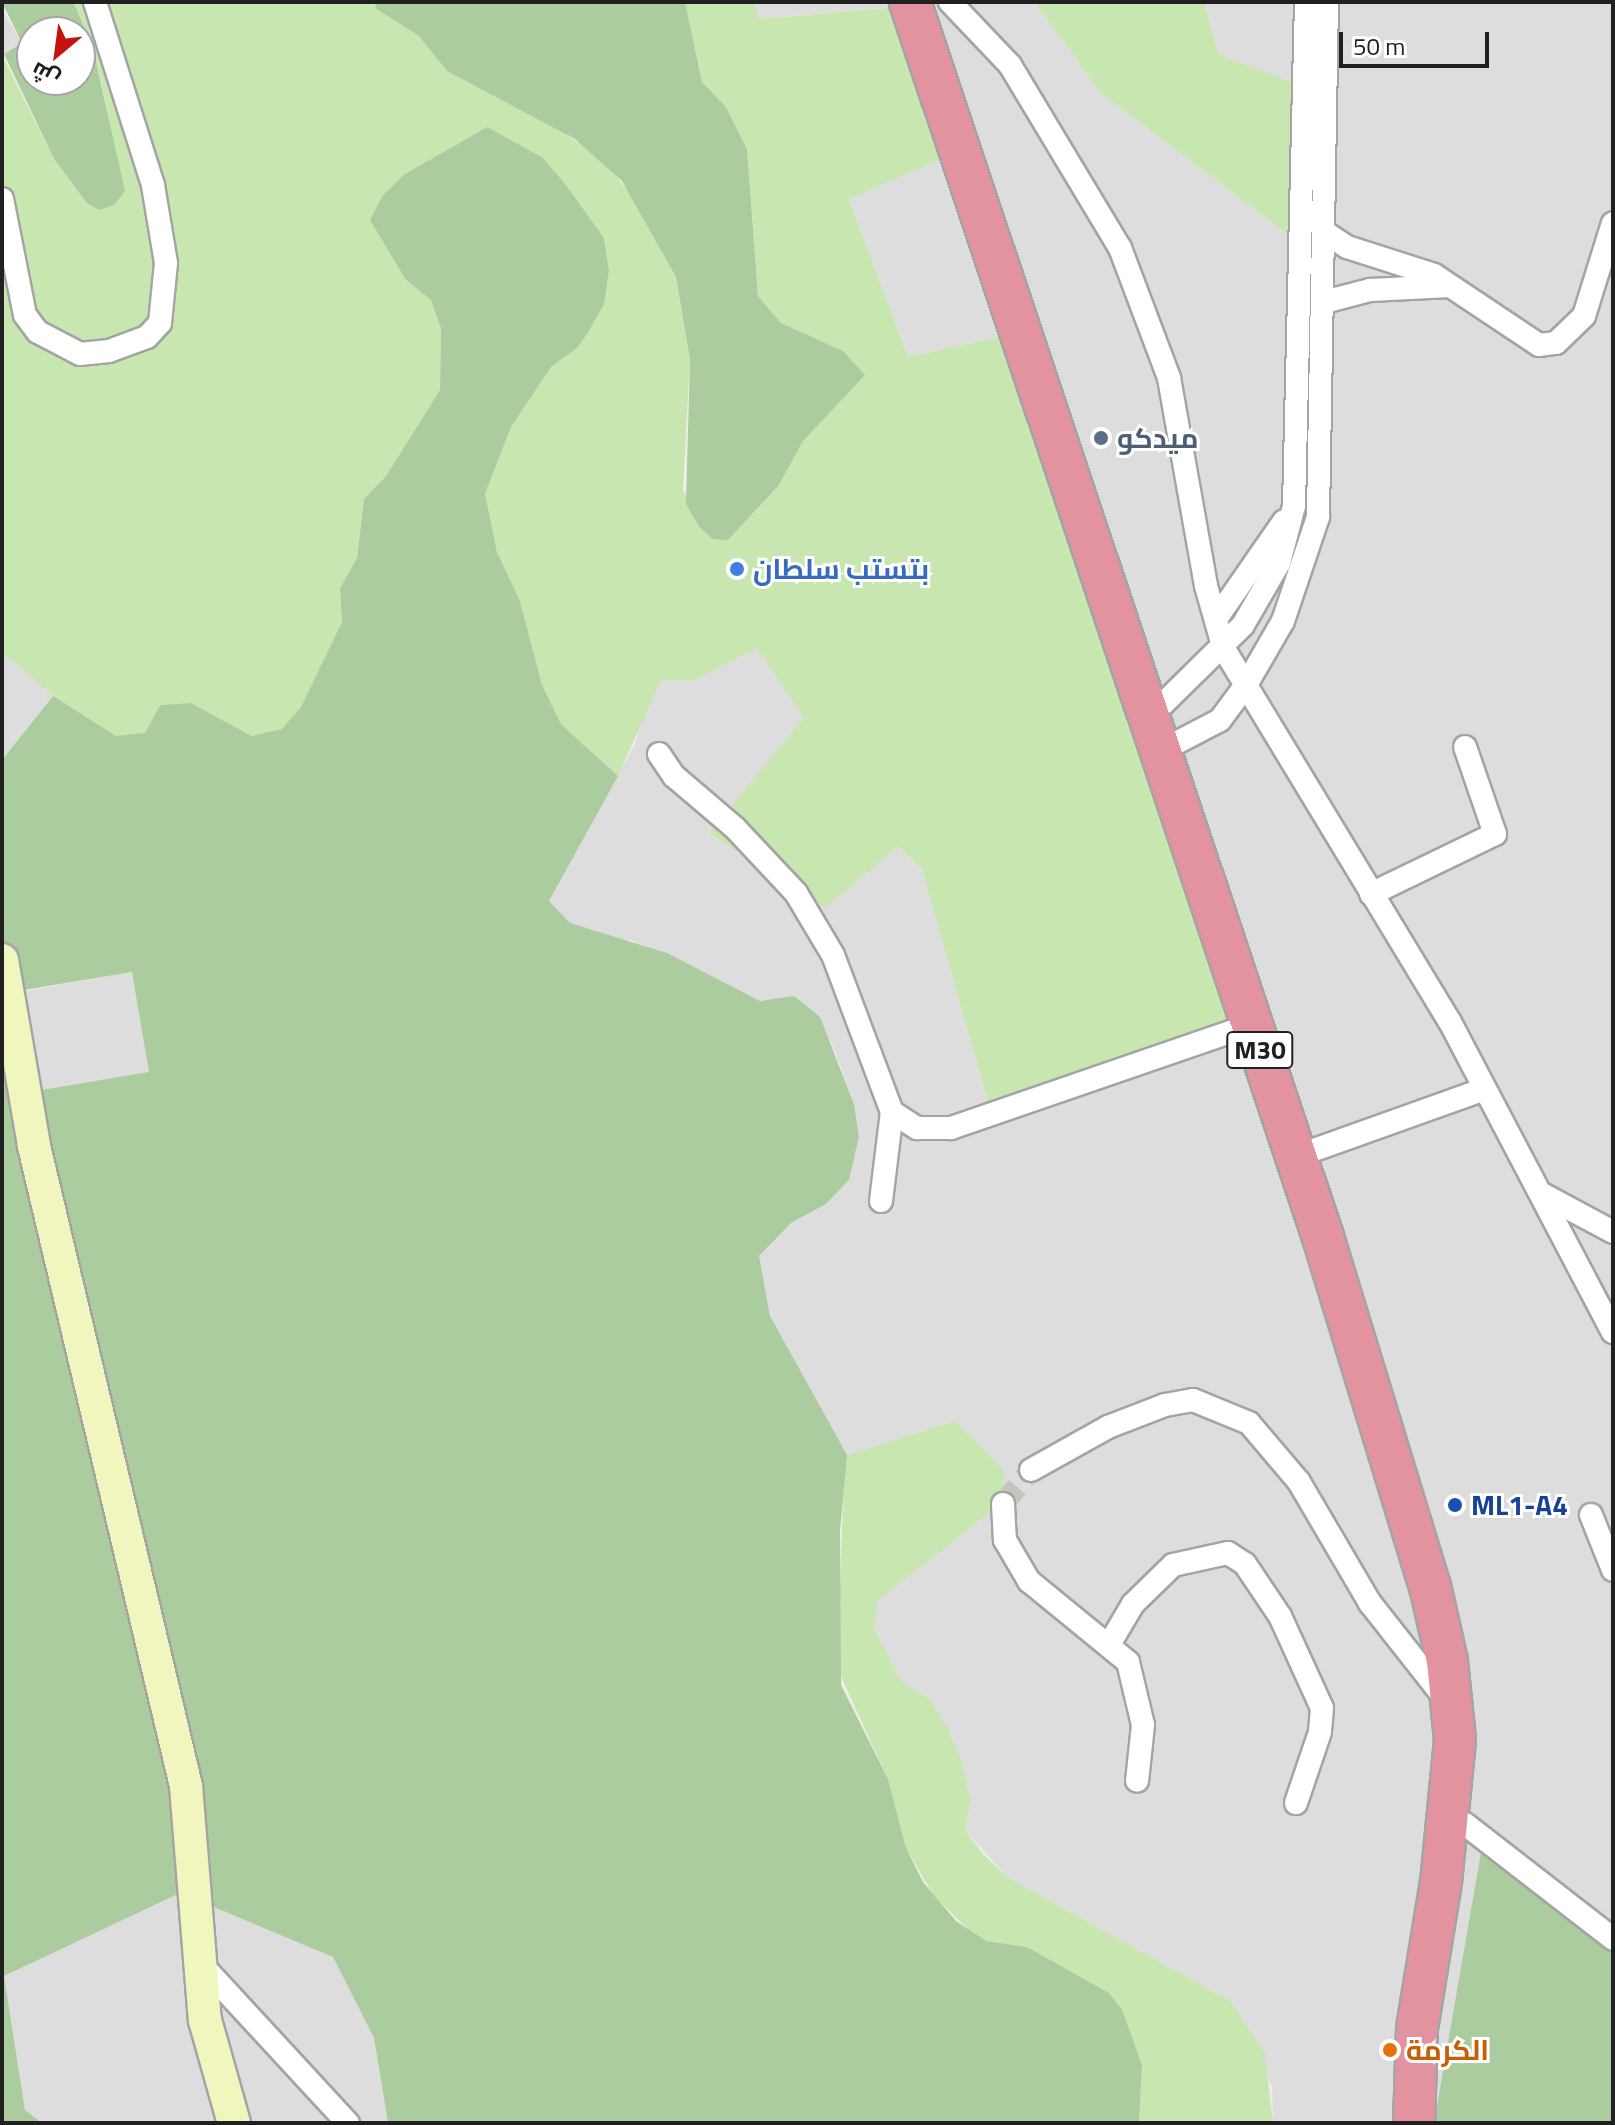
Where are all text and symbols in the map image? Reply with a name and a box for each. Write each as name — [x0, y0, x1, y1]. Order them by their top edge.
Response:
north arrow — [16, 16, 96, 96]
scale bar — [1343, 16, 1493, 66]
text: 50 m — [1353, 28, 1405, 64]
text: ش — [25, 54, 66, 97]
place label: ميدكو — [1117, 421, 1198, 455]
marker: ميدكو — [1092, 429, 1110, 447]
place label: بتستب سلطان — [753, 552, 929, 586]
marker: بتستب سلطان — [728, 560, 746, 578]
road number: M30 — [1226, 1028, 1294, 1072]
place label: ML1-A4 — [1471, 1488, 1568, 1522]
marker: ML1-A4 — [1446, 1496, 1464, 1514]
place label: الكرمة — [1406, 2033, 1489, 2067]
marker: الكرمة — [1381, 2041, 1399, 2059]

